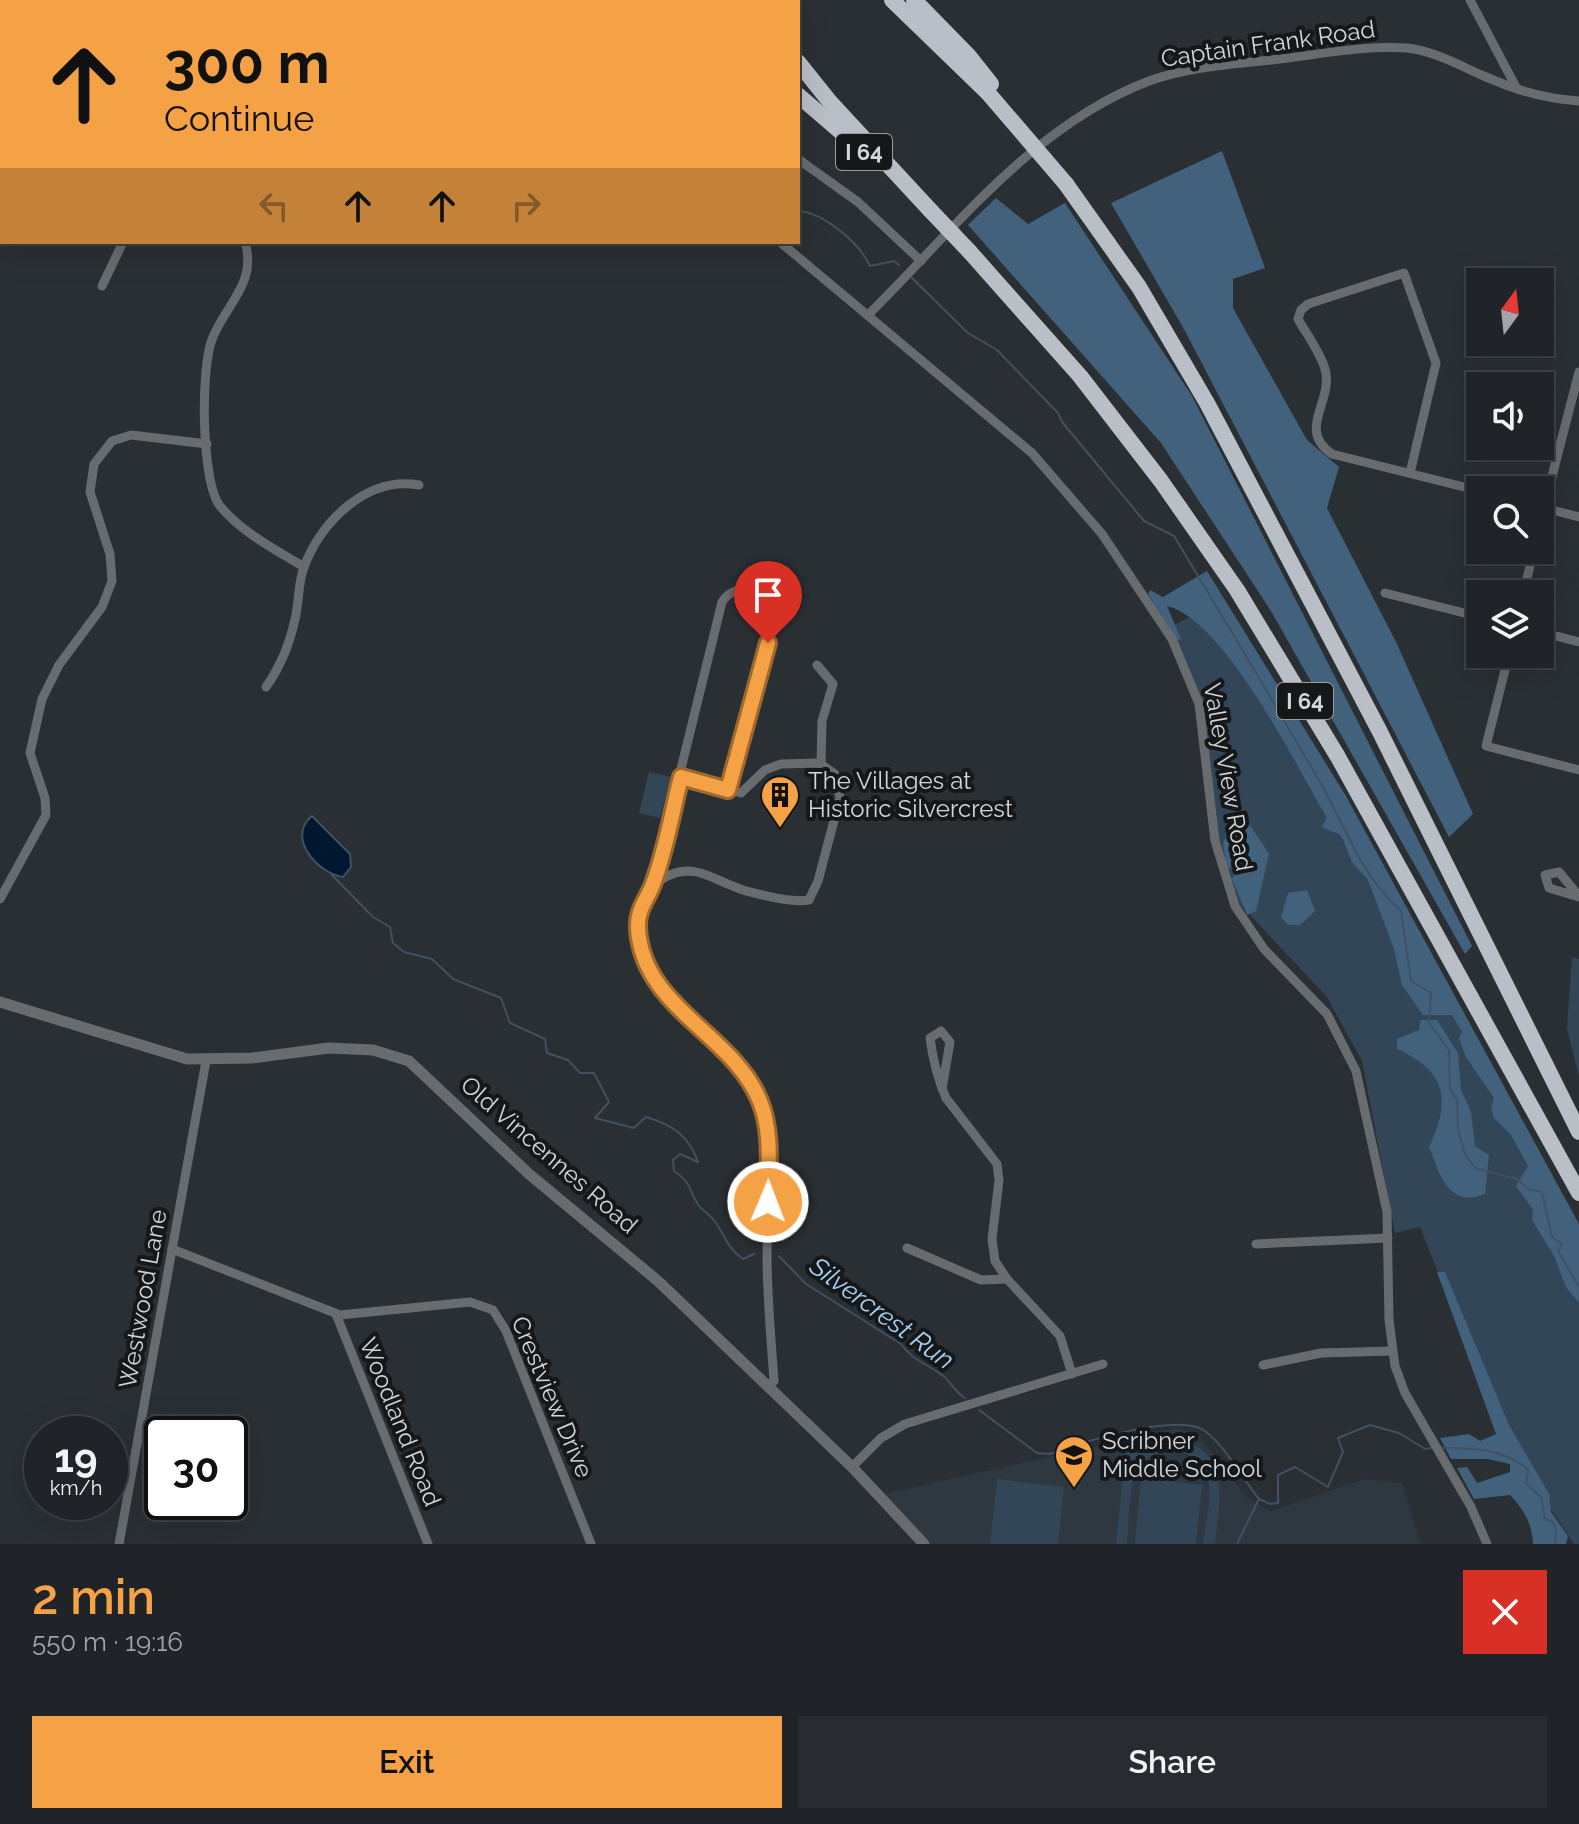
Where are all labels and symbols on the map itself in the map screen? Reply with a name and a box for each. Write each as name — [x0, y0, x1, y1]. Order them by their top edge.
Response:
street label: Captain Frank Road — [1159, 14, 1377, 73]
road number: I 64 — [836, 134, 892, 170]
north arrow — [1466, 268, 1554, 356]
pin — [734, 561, 802, 643]
street label: Valley View Road — [1198, 681, 1259, 873]
road number: I 64 — [1277, 683, 1333, 719]
place label: The Villages at Historic Silvercrest — [808, 766, 1013, 823]
building icon: The Villages at Historic Silvercrest — [759, 774, 801, 829]
street label: Old Vincennes Road — [455, 1070, 644, 1239]
position arrow — [726, 1160, 810, 1244]
street label: Westwood Lane — [113, 1207, 173, 1391]
water label: Silvercrest Run — [803, 1250, 960, 1375]
street label: Crestview Drive — [505, 1312, 599, 1482]
street label: Woodland Road — [353, 1333, 447, 1510]
speed limit sign: 30 — [144, 1416, 248, 1520]
place label: Scribner Middle School — [1102, 1426, 1262, 1483]
school or university icon: Scribner Middle School — [1053, 1434, 1095, 1489]

